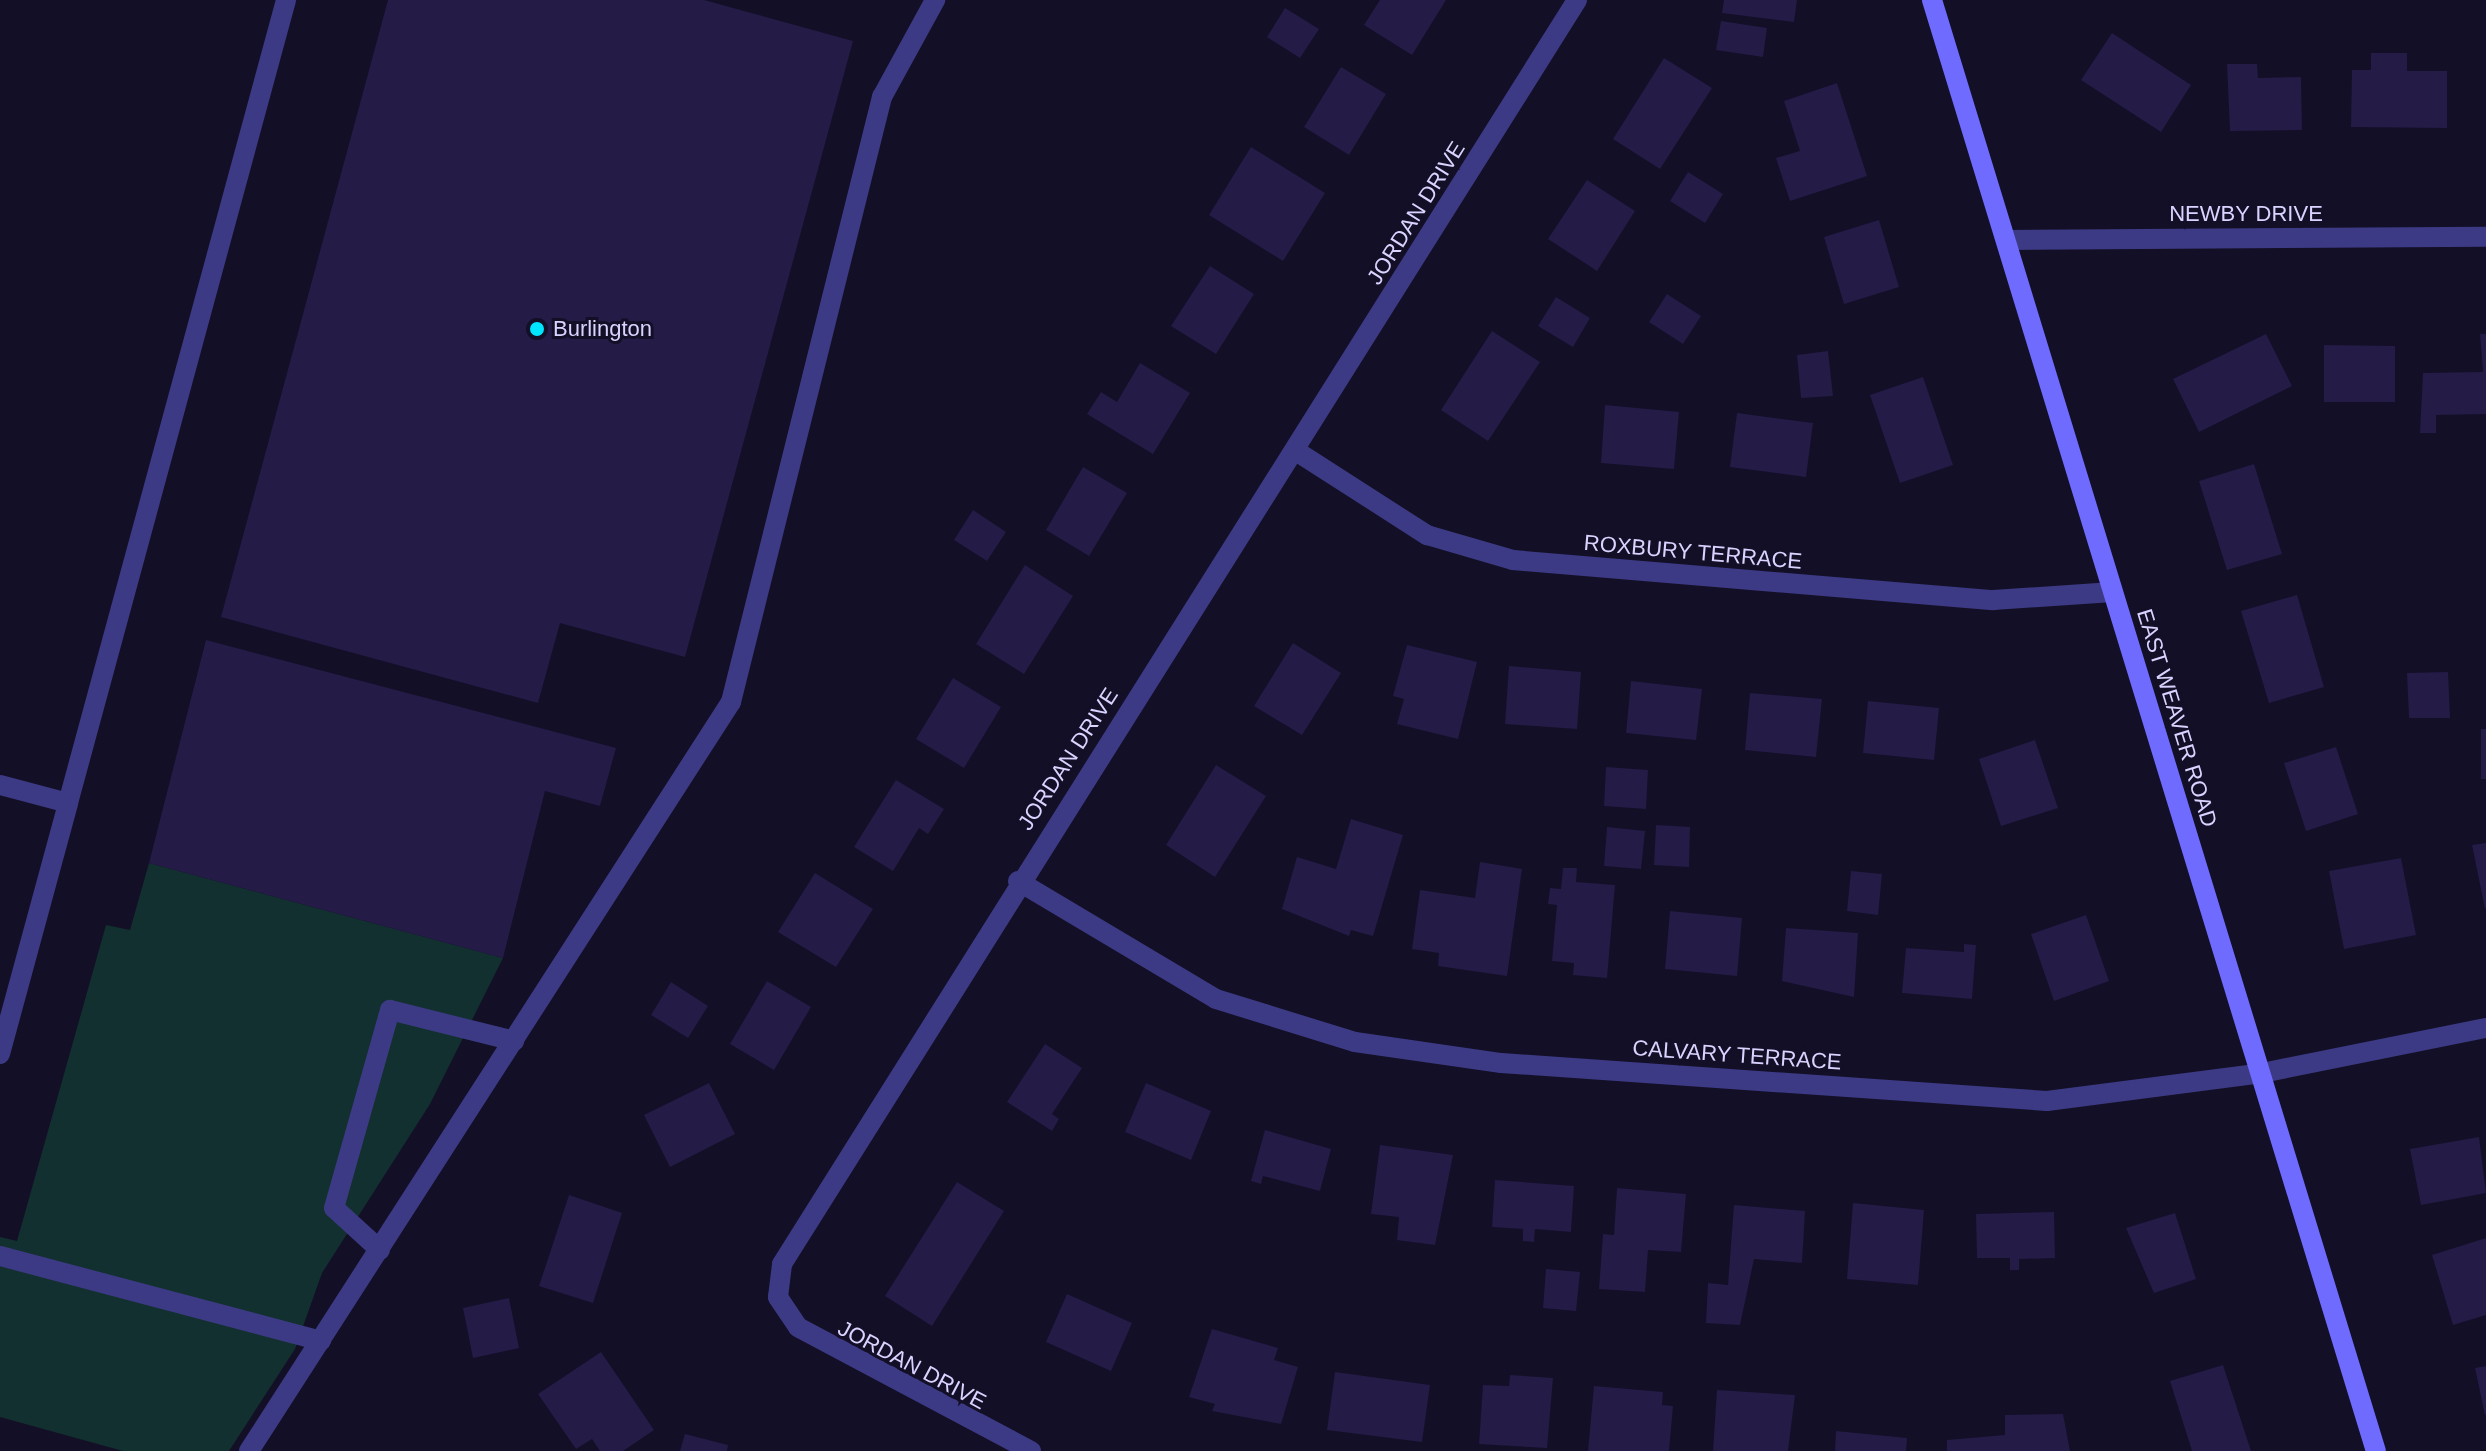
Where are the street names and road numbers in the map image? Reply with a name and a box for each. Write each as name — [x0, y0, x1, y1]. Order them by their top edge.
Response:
street label: JORDAN DRIVE — [1361, 137, 1471, 289]
street label: NEWBY DRIVE — [2169, 201, 2323, 227]
street label: ROXBURY TERRACE — [1582, 529, 1804, 575]
street label: EAST WEAVER ROAD — [2131, 606, 2223, 830]
street label: JORDAN DRIVE — [1012, 683, 1124, 835]
street label: CALVARY TERRACE — [1631, 1034, 1843, 1076]
street label: JORDAN DRIVE — [833, 1315, 991, 1415]

